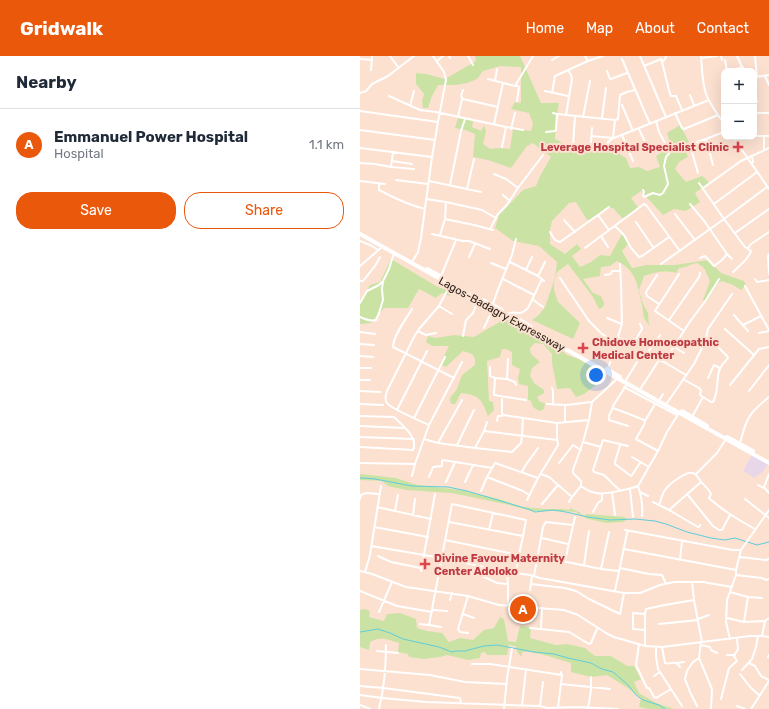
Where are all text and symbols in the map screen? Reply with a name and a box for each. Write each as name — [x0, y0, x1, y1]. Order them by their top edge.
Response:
text: Gridwalk — [20, 17, 103, 40]
text: Home — [526, 20, 564, 37]
text: Map — [586, 20, 613, 37]
text: About — [635, 20, 675, 37]
text: Contact — [697, 20, 749, 37]
map controls — [721, 68, 757, 140]
button: + — [721, 68, 757, 104]
text: Nearby — [16, 72, 77, 92]
button: − — [721, 104, 757, 140]
text: Emmanuel Power Hospital — [54, 128, 248, 146]
text: A — [24, 137, 34, 152]
text: 1.1 km — [309, 137, 344, 152]
place label: Leverage Hospital Specialist Clinic — [540, 141, 730, 154]
marker: Leverage Hospital Specialist Clinic — [732, 141, 744, 153]
text: Hospital — [54, 146, 104, 161]
button: Save — [16, 192, 176, 229]
button: Share — [184, 192, 344, 229]
street label: Lagos-Badagry Expressway — [436, 274, 567, 355]
place label: Chidove Homoeopathic Medical Center — [592, 336, 719, 362]
marker: Chidove Homoeopathic Medical Center — [577, 342, 589, 354]
your location — [586, 365, 606, 385]
place label: Divine Favour Maternity Center Adoloko — [434, 552, 565, 578]
marker: Divine Favour Maternity Center Adoloko — [419, 558, 431, 570]
pin: A — [510, 594, 536, 624]

